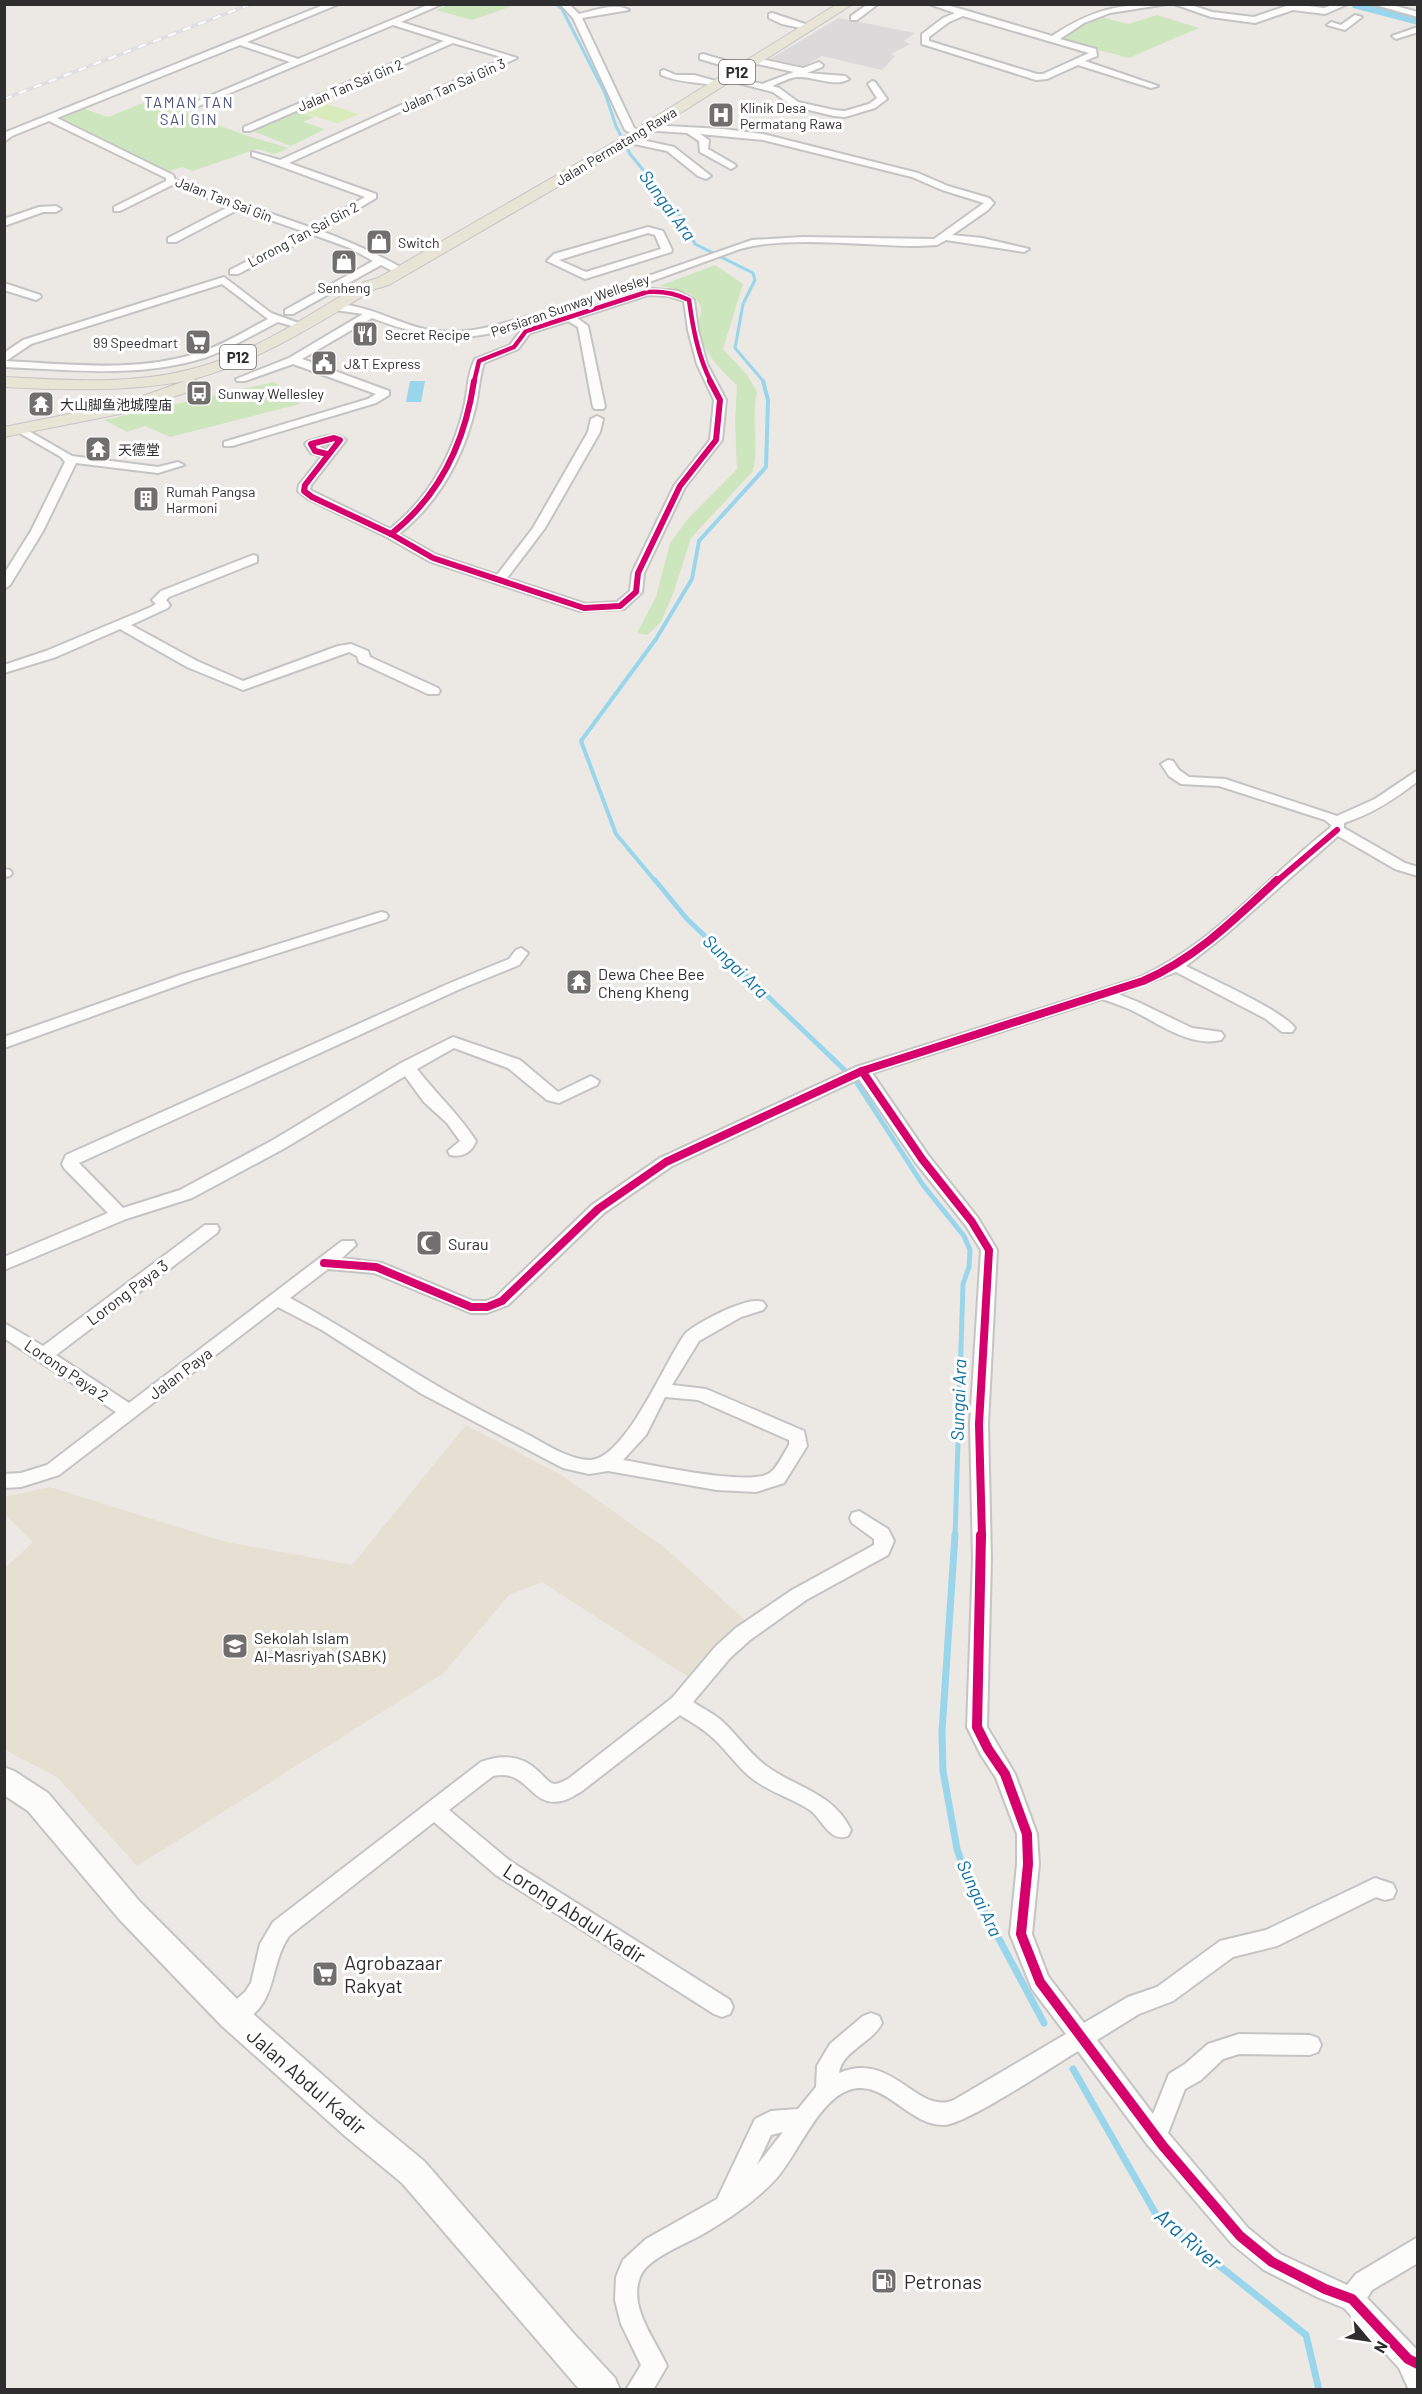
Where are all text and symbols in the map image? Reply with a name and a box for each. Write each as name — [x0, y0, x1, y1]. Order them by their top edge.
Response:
street label: Jalan Tan Sai Gin 3 — [398, 54, 508, 116]
street label: Jalan Tan Sai Gin 2 — [295, 55, 405, 115]
road number: P12 — [719, 60, 755, 84]
district label: TAMAN TAN SAI GIN — [144, 93, 234, 128]
place label: Klinik Desa Permatang Rawa — [740, 99, 842, 132]
hospital icon: Klinik Desa Permatang Rawa — [706, 100, 736, 130]
street label: Jalan Permatang Rawa — [552, 103, 680, 189]
water label: Sungai Ara — [635, 165, 701, 245]
street label: Jalan Tan Sai Gin — [173, 173, 275, 225]
street label: Lorong Tan Sai Gin 2 — [245, 198, 361, 270]
shop icon: Switch — [364, 227, 394, 257]
place label: Switch — [398, 234, 440, 251]
shop icon: Senheng — [329, 247, 359, 277]
street label: Persiaran Sunway Wellesley — [489, 270, 652, 340]
place label: Senheng — [317, 279, 371, 296]
restaurant icon: Secret Recipe — [350, 319, 380, 349]
place label: Secret Recipe — [385, 326, 470, 343]
supermarket icon: 99 Speedmart — [183, 327, 213, 357]
place label: 99 Speedmart — [93, 334, 178, 351]
road number: P12 — [220, 345, 256, 369]
public building icon: J&T Express — [309, 348, 339, 378]
place label: J&T Express — [344, 355, 421, 372]
bus stop icon: Sunway Wellesley — [184, 378, 214, 408]
place label: Sunway Wellesley — [218, 385, 324, 402]
temple icon: 大山脚鱼池城隍庙 — [26, 389, 56, 419]
place label: 大山脚鱼池城隍庙 — [60, 396, 172, 413]
temple icon: 天德堂 — [83, 434, 113, 464]
place label: 天德堂 — [118, 441, 160, 458]
place label: Rumah Pangsa Harmoni — [166, 483, 255, 516]
building icon: Rumah Pangsa Harmoni — [131, 484, 161, 514]
water label: Sungai Ara — [699, 930, 773, 1002]
place label: Dewa Chee Bee Cheng Kheng — [598, 964, 705, 1001]
temple icon: Dewa Chee Bee Cheng Kheng — [564, 967, 594, 997]
mosque icon: Surau — [414, 1228, 444, 1258]
place label: Surau — [448, 1234, 488, 1253]
street label: Lorong Paya 3 — [83, 1255, 171, 1329]
street label: Lorong Paya 2 — [21, 1335, 113, 1405]
street label: Jalan Paya — [145, 1343, 215, 1403]
water label: Sungai Ara — [946, 1359, 970, 1441]
place label: Sekolah Islam Al-Masriyah (SABK) — [254, 1628, 386, 1665]
school or university icon: Sekolah Islam Al-Masriyah (SABK) — [220, 1631, 250, 1661]
water label: Sungai Ara — [953, 1856, 1007, 1940]
street label: Lorong Abdul Kadir — [499, 1858, 651, 1968]
place label: Agrobazaar Rakyat — [344, 1950, 442, 1997]
supermarket icon: Agrobazaar Rakyat — [310, 1959, 340, 1989]
street label: Jalan Abdul Kadir — [242, 2023, 372, 2139]
water label: Ara River — [1151, 2202, 1228, 2274]
fuel station icon: Petronas — [869, 2266, 899, 2296]
place label: Petronas — [904, 2269, 982, 2293]
north arrow — [1338, 2310, 1398, 2370]
text: N — [1371, 2338, 1392, 2357]

